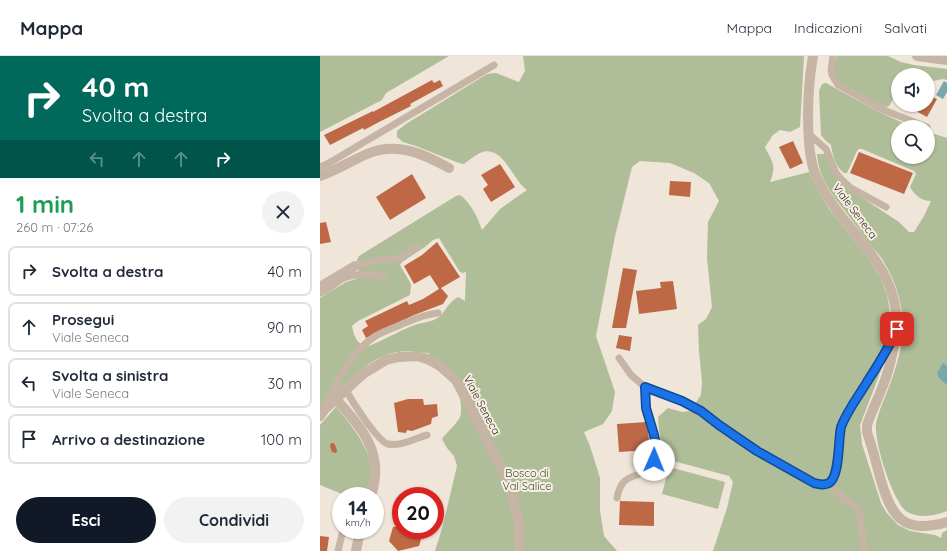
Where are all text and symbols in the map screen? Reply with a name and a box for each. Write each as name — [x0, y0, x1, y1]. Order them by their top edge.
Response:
text: Mappa — [20, 16, 83, 40]
text: Mappa — [727, 19, 772, 37]
text: Indicazioni — [794, 19, 862, 37]
text: Salvati — [884, 19, 927, 37]
map controls — [891, 68, 935, 164]
button: sound — [891, 68, 935, 112]
text: 40 m — [82, 69, 149, 104]
icon: right — [16, 72, 68, 124]
text: Svolta a destra — [82, 104, 208, 127]
button: search — [891, 120, 935, 164]
icon: left — [86, 148, 108, 170]
icon: ahead — [128, 148, 150, 170]
icon: ahead — [170, 148, 192, 170]
icon: right — [212, 148, 234, 170]
street label: Viale Seneca — [830, 181, 880, 241]
text: 1 min — [16, 189, 74, 219]
button: close — [262, 191, 304, 233]
text: 260 m · 07:26 — [16, 219, 93, 235]
icon: right — [18, 260, 40, 282]
text: Svolta a destra — [52, 262, 163, 281]
text: 40 m — [267, 262, 302, 281]
text: Prosegui — [52, 310, 114, 329]
pin — [880, 312, 914, 346]
icon: ahead — [18, 316, 40, 338]
text: 90 m — [267, 318, 302, 337]
icon: arrive — [886, 318, 908, 340]
text: Viale Seneca — [52, 329, 129, 345]
text: Svolta a sinistra — [52, 366, 168, 385]
icon: left — [18, 372, 40, 394]
street label: Viale Seneca — [460, 373, 504, 437]
text: 30 m — [267, 374, 302, 393]
text: Viale Seneca — [52, 385, 129, 401]
icon: arrive — [18, 428, 40, 450]
text: Arrivo a destinazione — [52, 430, 205, 449]
text: 100 m — [261, 430, 302, 449]
position arrow — [633, 439, 675, 481]
park label: Bosco di Val Salice — [502, 466, 552, 493]
speed limit sign: 20 — [392, 487, 444, 539]
text: 14 — [348, 495, 368, 520]
button: Esci — [16, 497, 156, 543]
button: Condividi — [164, 497, 304, 543]
text: km/h — [345, 516, 371, 529]

